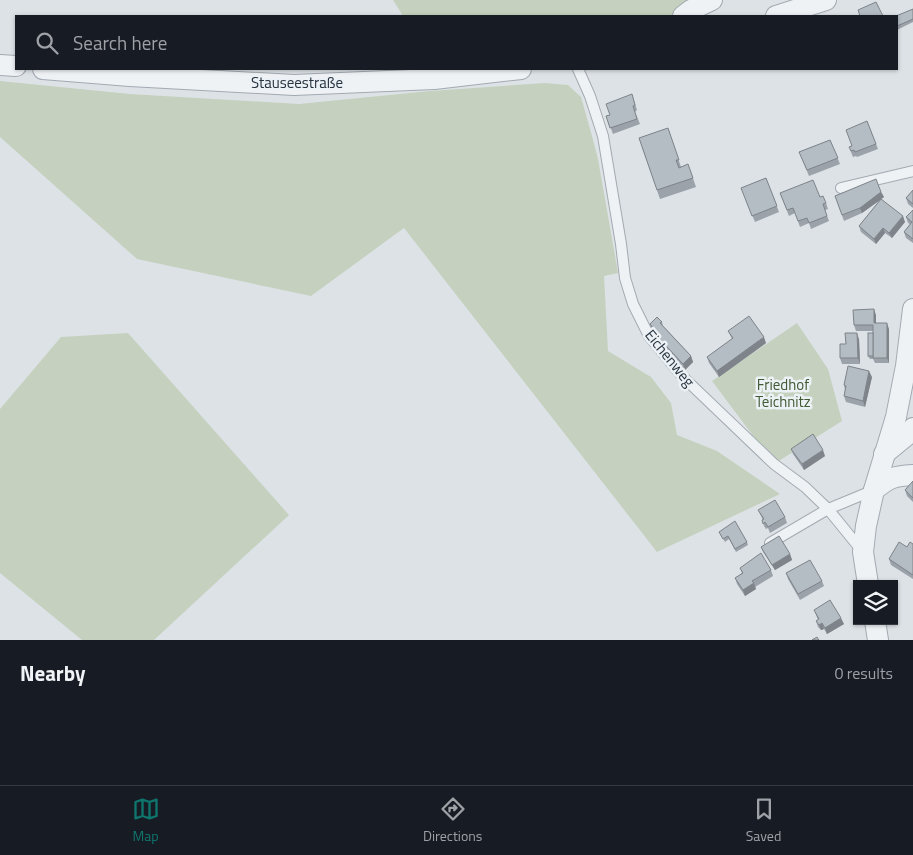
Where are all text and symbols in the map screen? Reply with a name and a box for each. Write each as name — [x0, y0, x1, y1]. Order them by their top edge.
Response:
search box — [15, 15, 898, 70]
text: Search here — [73, 28, 167, 57]
icon: search — [33, 29, 61, 57]
street label: Stauseestraße — [251, 71, 343, 94]
street label: Eichenweg — [640, 324, 701, 392]
park label: Friedhof Teichnitz — [755, 373, 811, 413]
map controls — [853, 580, 898, 625]
button: layers — [853, 580, 898, 625]
text: Nearby — [20, 657, 85, 689]
text: 0 results — [834, 661, 893, 685]
tab: Map — [132, 795, 160, 846]
tab: Directions — [423, 795, 482, 846]
tab: Saved — [746, 795, 781, 846]

